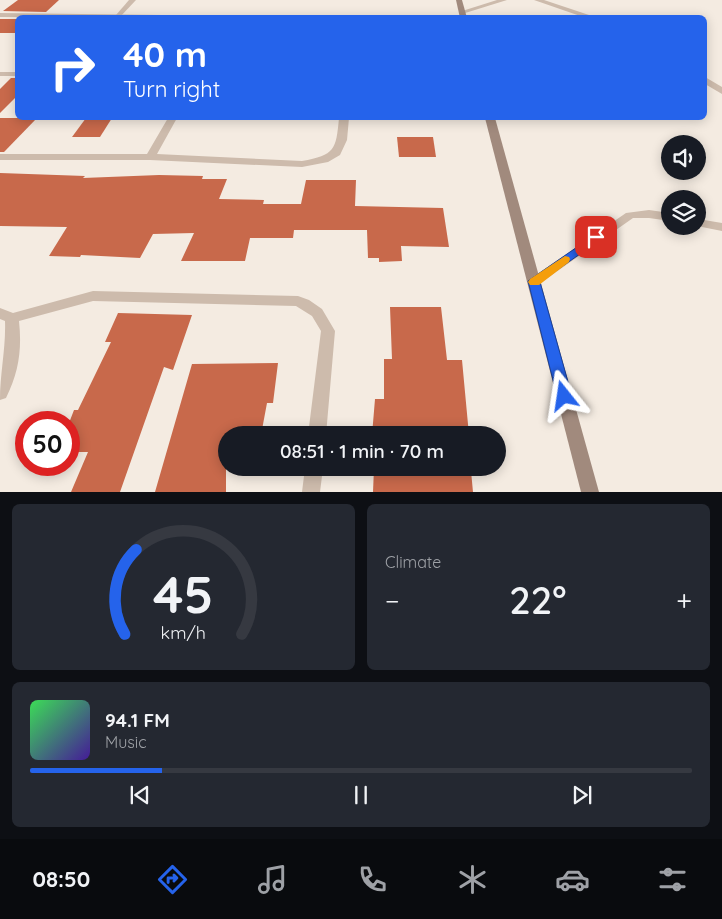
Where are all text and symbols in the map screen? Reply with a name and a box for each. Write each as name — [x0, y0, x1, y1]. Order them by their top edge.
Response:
text: 40 m — [123, 32, 207, 76]
icon: right — [40, 35, 105, 100]
text: Turn right — [123, 75, 220, 103]
map controls — [661, 135, 706, 235]
button: sound — [661, 135, 706, 180]
button: layers — [661, 190, 706, 235]
pin — [575, 216, 617, 258]
icon: arrive — [582, 223, 610, 251]
position arrow — [537, 369, 589, 421]
speed limit sign: 50 — [15, 411, 80, 476]
text: 08:51 · 1 min · 70 m — [280, 439, 444, 463]
text: Climate — [385, 552, 441, 572]
text: 45 — [153, 561, 214, 626]
text: 22° — [509, 576, 566, 624]
text: − — [385, 583, 400, 618]
text: + — [676, 583, 692, 618]
text: km/h — [161, 621, 206, 643]
text: 94.1 FM — [105, 708, 170, 732]
text: Music — [105, 732, 147, 752]
icon: previous — [126, 781, 154, 809]
icon: pause — [347, 781, 375, 809]
icon: next — [568, 781, 596, 809]
icon: directions — [155, 862, 190, 897]
icon: music — [255, 862, 290, 897]
icon: phone — [355, 862, 390, 897]
icon: climate — [455, 862, 490, 897]
icon: car — [555, 862, 590, 897]
icon: filters — [655, 862, 690, 897]
text: 08:50 — [32, 865, 90, 893]

